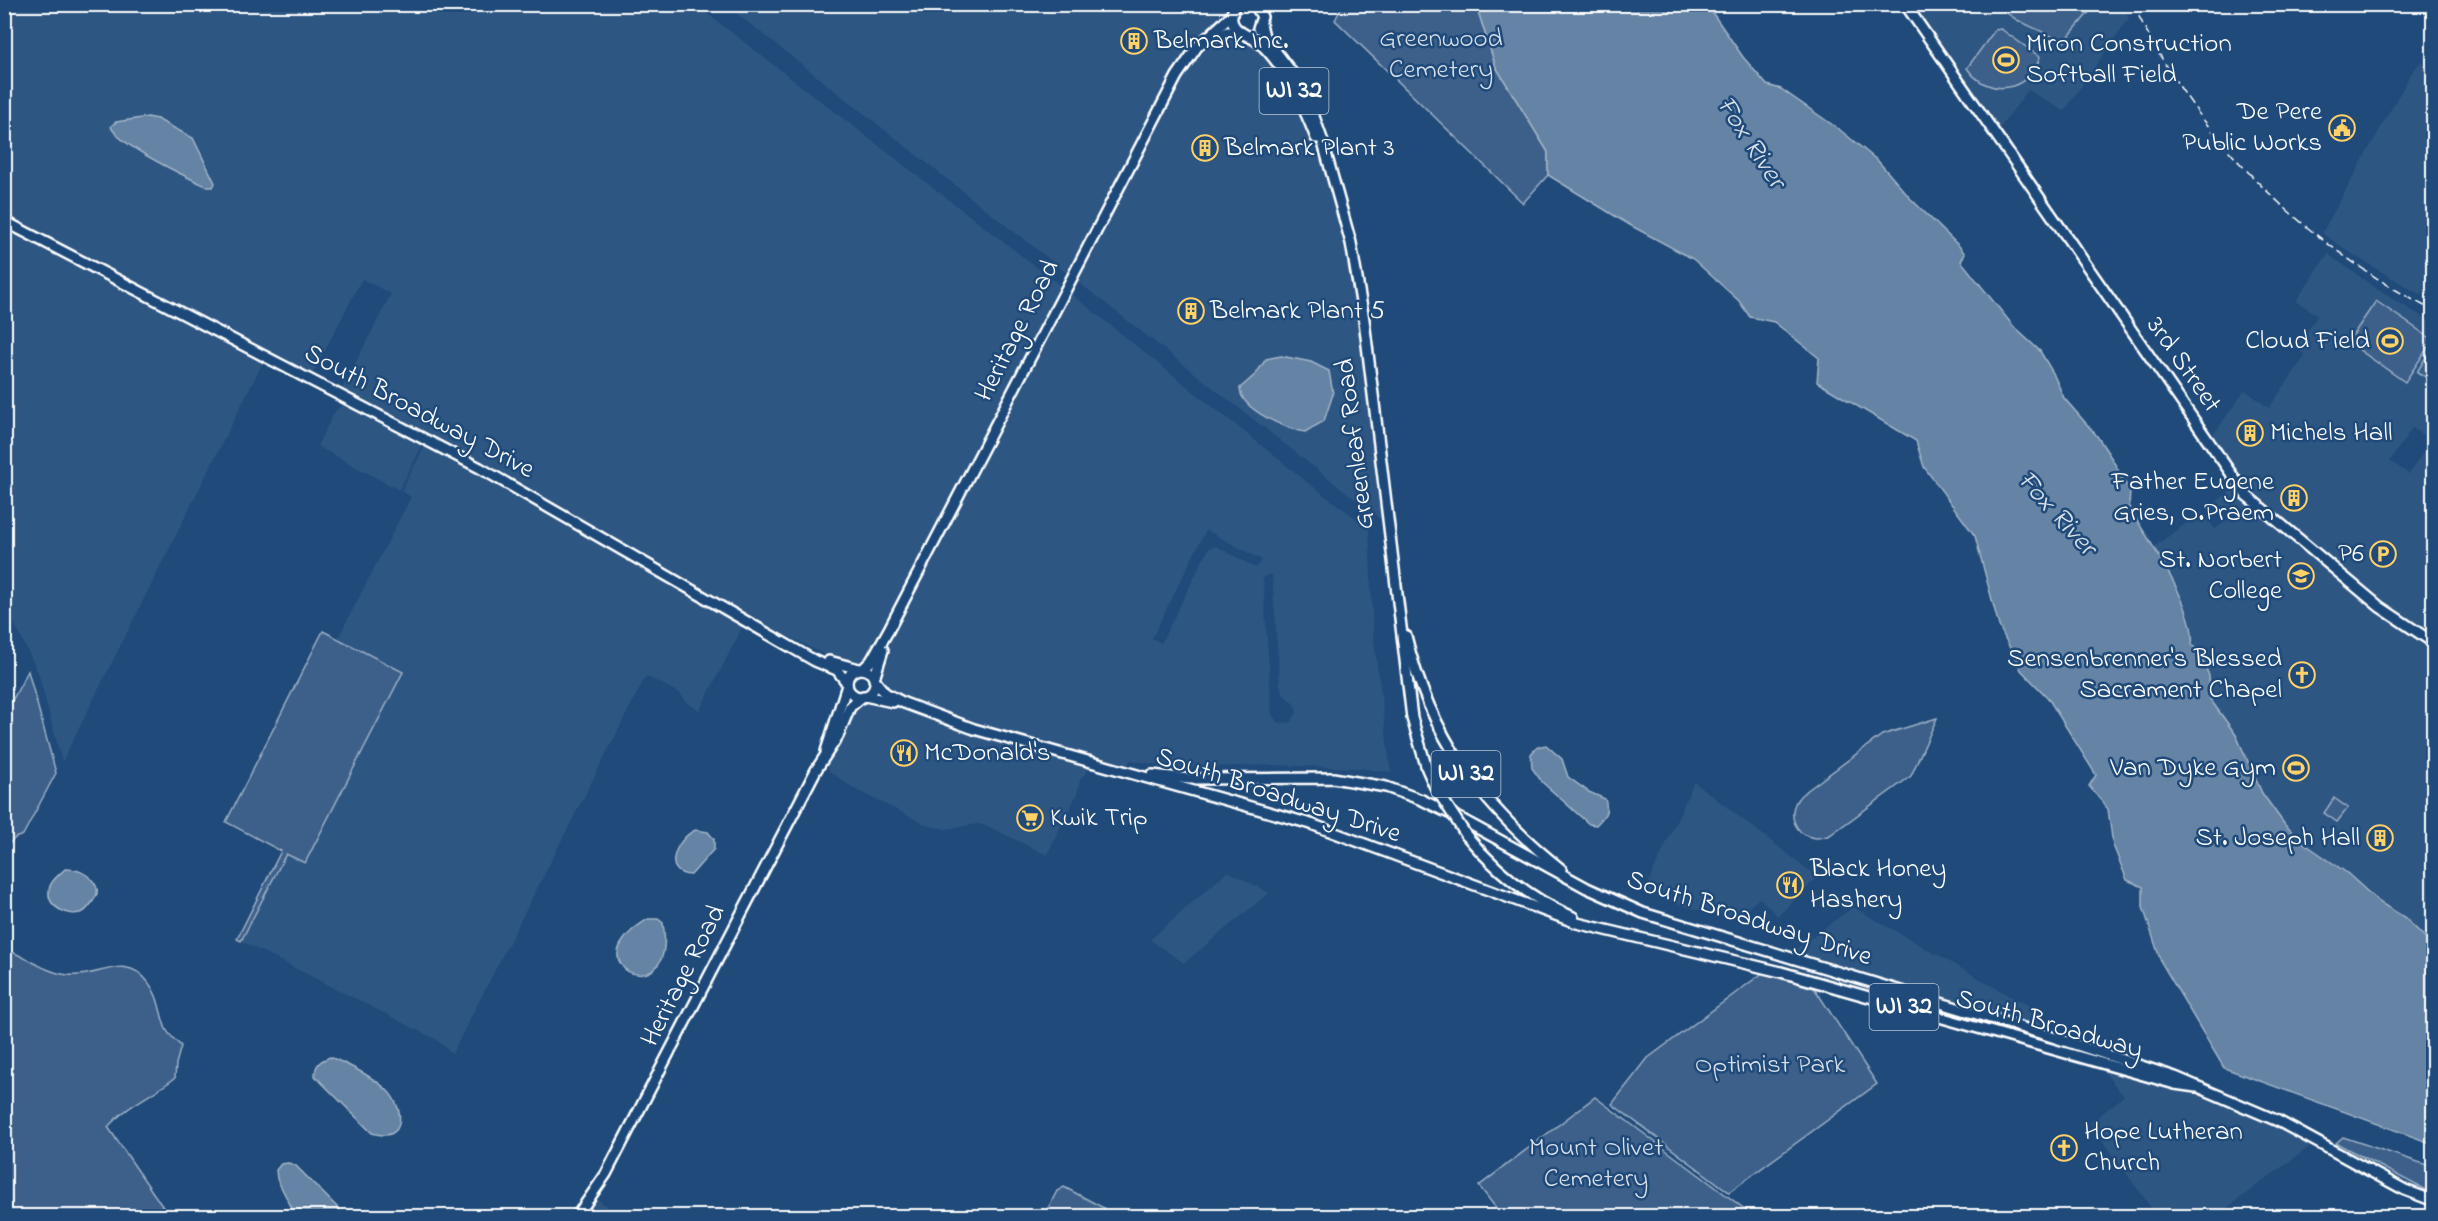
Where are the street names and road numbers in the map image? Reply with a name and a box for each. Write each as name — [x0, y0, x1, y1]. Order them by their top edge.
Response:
road number: WI 32 — [1260, 68, 1328, 114]
street label: Heritage Road — [966, 253, 1070, 409]
street label: 3rd Street — [2136, 309, 2230, 421]
street label: South Broadway Drive — [297, 335, 542, 490]
street label: Greenleaf Road — [1326, 356, 1386, 532]
street label: South Broadway Drive — [1150, 738, 1407, 854]
road number: WI 32 — [1432, 751, 1500, 797]
street label: South Broadway Drive — [1621, 861, 1878, 977]
street label: Heritage Road — [632, 898, 736, 1054]
street label: South Broadway — [1951, 980, 2147, 1070]
road number: WI 32 — [1870, 984, 1938, 1030]

